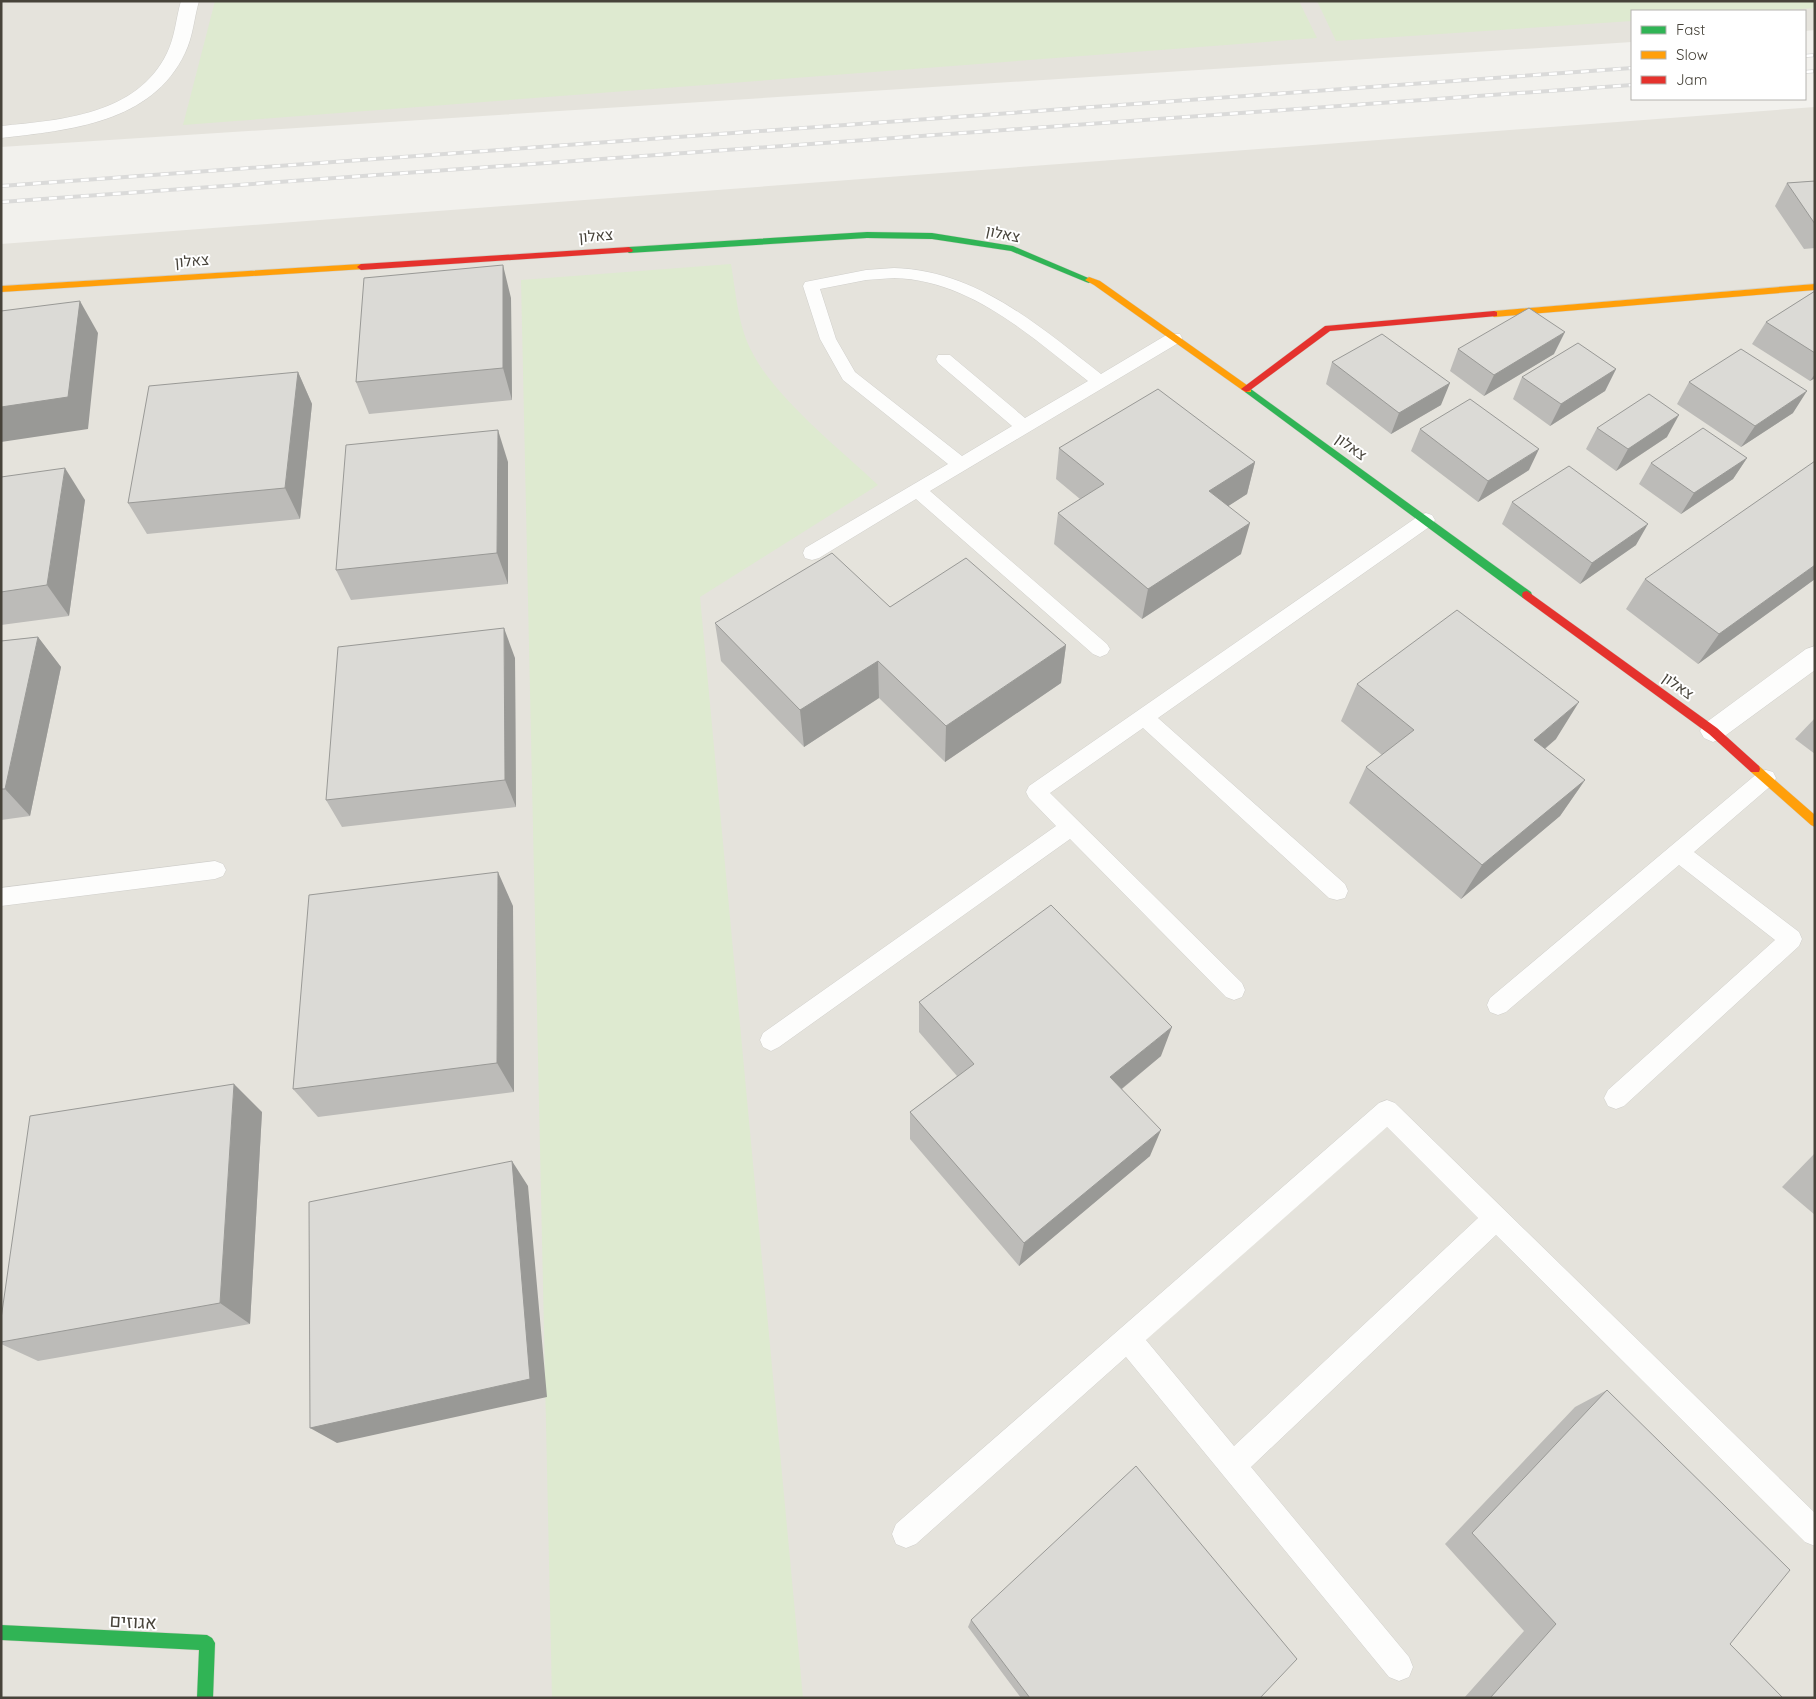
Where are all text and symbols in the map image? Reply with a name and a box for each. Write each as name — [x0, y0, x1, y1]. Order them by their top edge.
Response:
legend — [1631, 10, 1806, 100]
text: Fast — [1676, 20, 1705, 39]
text: Slow — [1676, 45, 1708, 64]
text: Jam — [1676, 70, 1707, 89]
street label: צאלון — [984, 221, 1022, 246]
street label: צאלון — [578, 225, 614, 246]
street label: צאלון — [174, 250, 210, 271]
street label: צאלון — [1332, 429, 1371, 464]
street label: צאלון — [1659, 668, 1698, 703]
street label: אגוזים — [109, 1609, 157, 1634]

